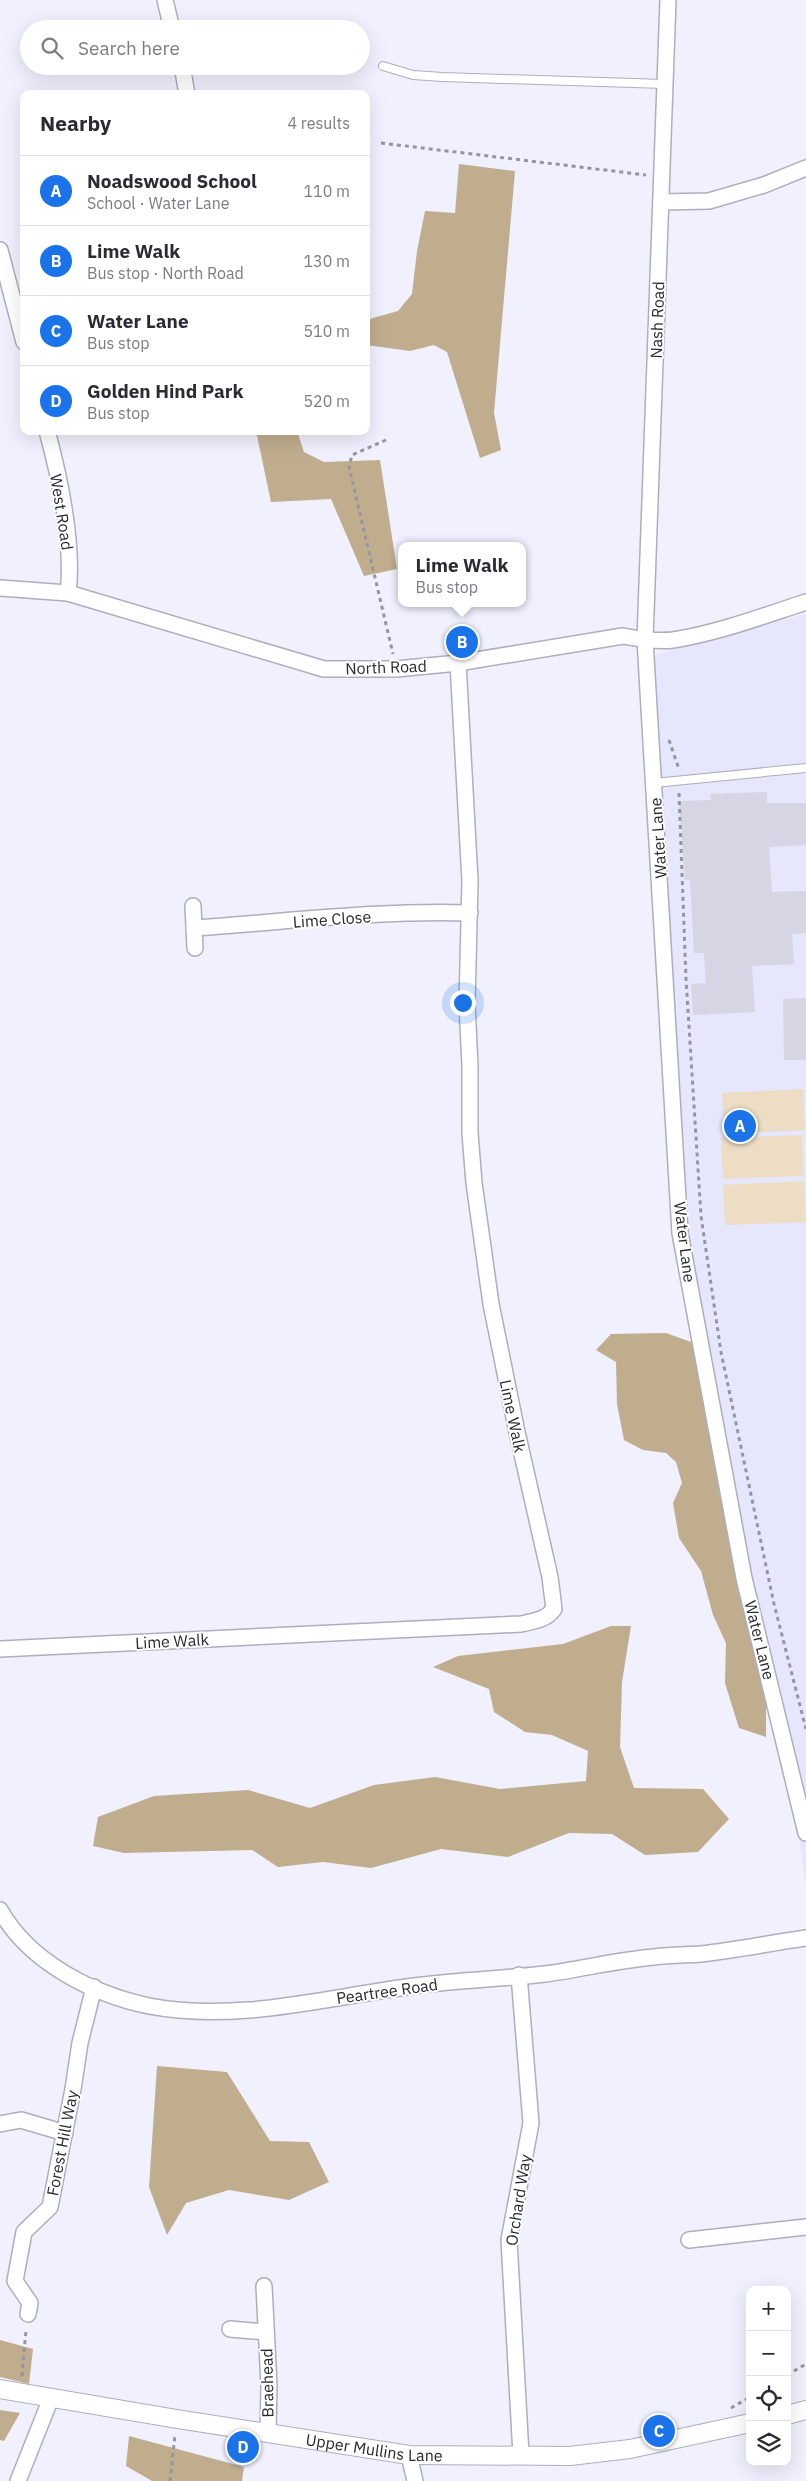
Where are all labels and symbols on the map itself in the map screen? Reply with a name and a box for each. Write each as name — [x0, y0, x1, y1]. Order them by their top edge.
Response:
street label: Nash Road — [646, 281, 668, 359]
street label: West Road — [46, 473, 78, 551]
pin: B — [446, 623, 478, 661]
street label: North Road — [345, 656, 427, 678]
street label: Water Lane — [645, 797, 671, 879]
street label: Lime Close — [292, 906, 372, 932]
your location — [450, 990, 476, 1016]
pin: A — [724, 1107, 756, 1145]
street label: Water Lane — [670, 1201, 700, 1284]
street label: Lime Walk — [496, 1378, 531, 1455]
street label: Water Lane — [740, 1598, 780, 1682]
street label: Lime Walk — [135, 1629, 210, 1653]
street label: Peartree Road — [335, 1974, 439, 2008]
street label: Forest Hill Way — [42, 2088, 82, 2198]
street label: Orchard Way — [501, 2153, 535, 2247]
street label: Braehead — [256, 2348, 278, 2418]
pin: C — [643, 2412, 675, 2450]
pin: D — [227, 2428, 259, 2466]
street label: Upper Mullins Lane — [305, 2429, 443, 2465]

